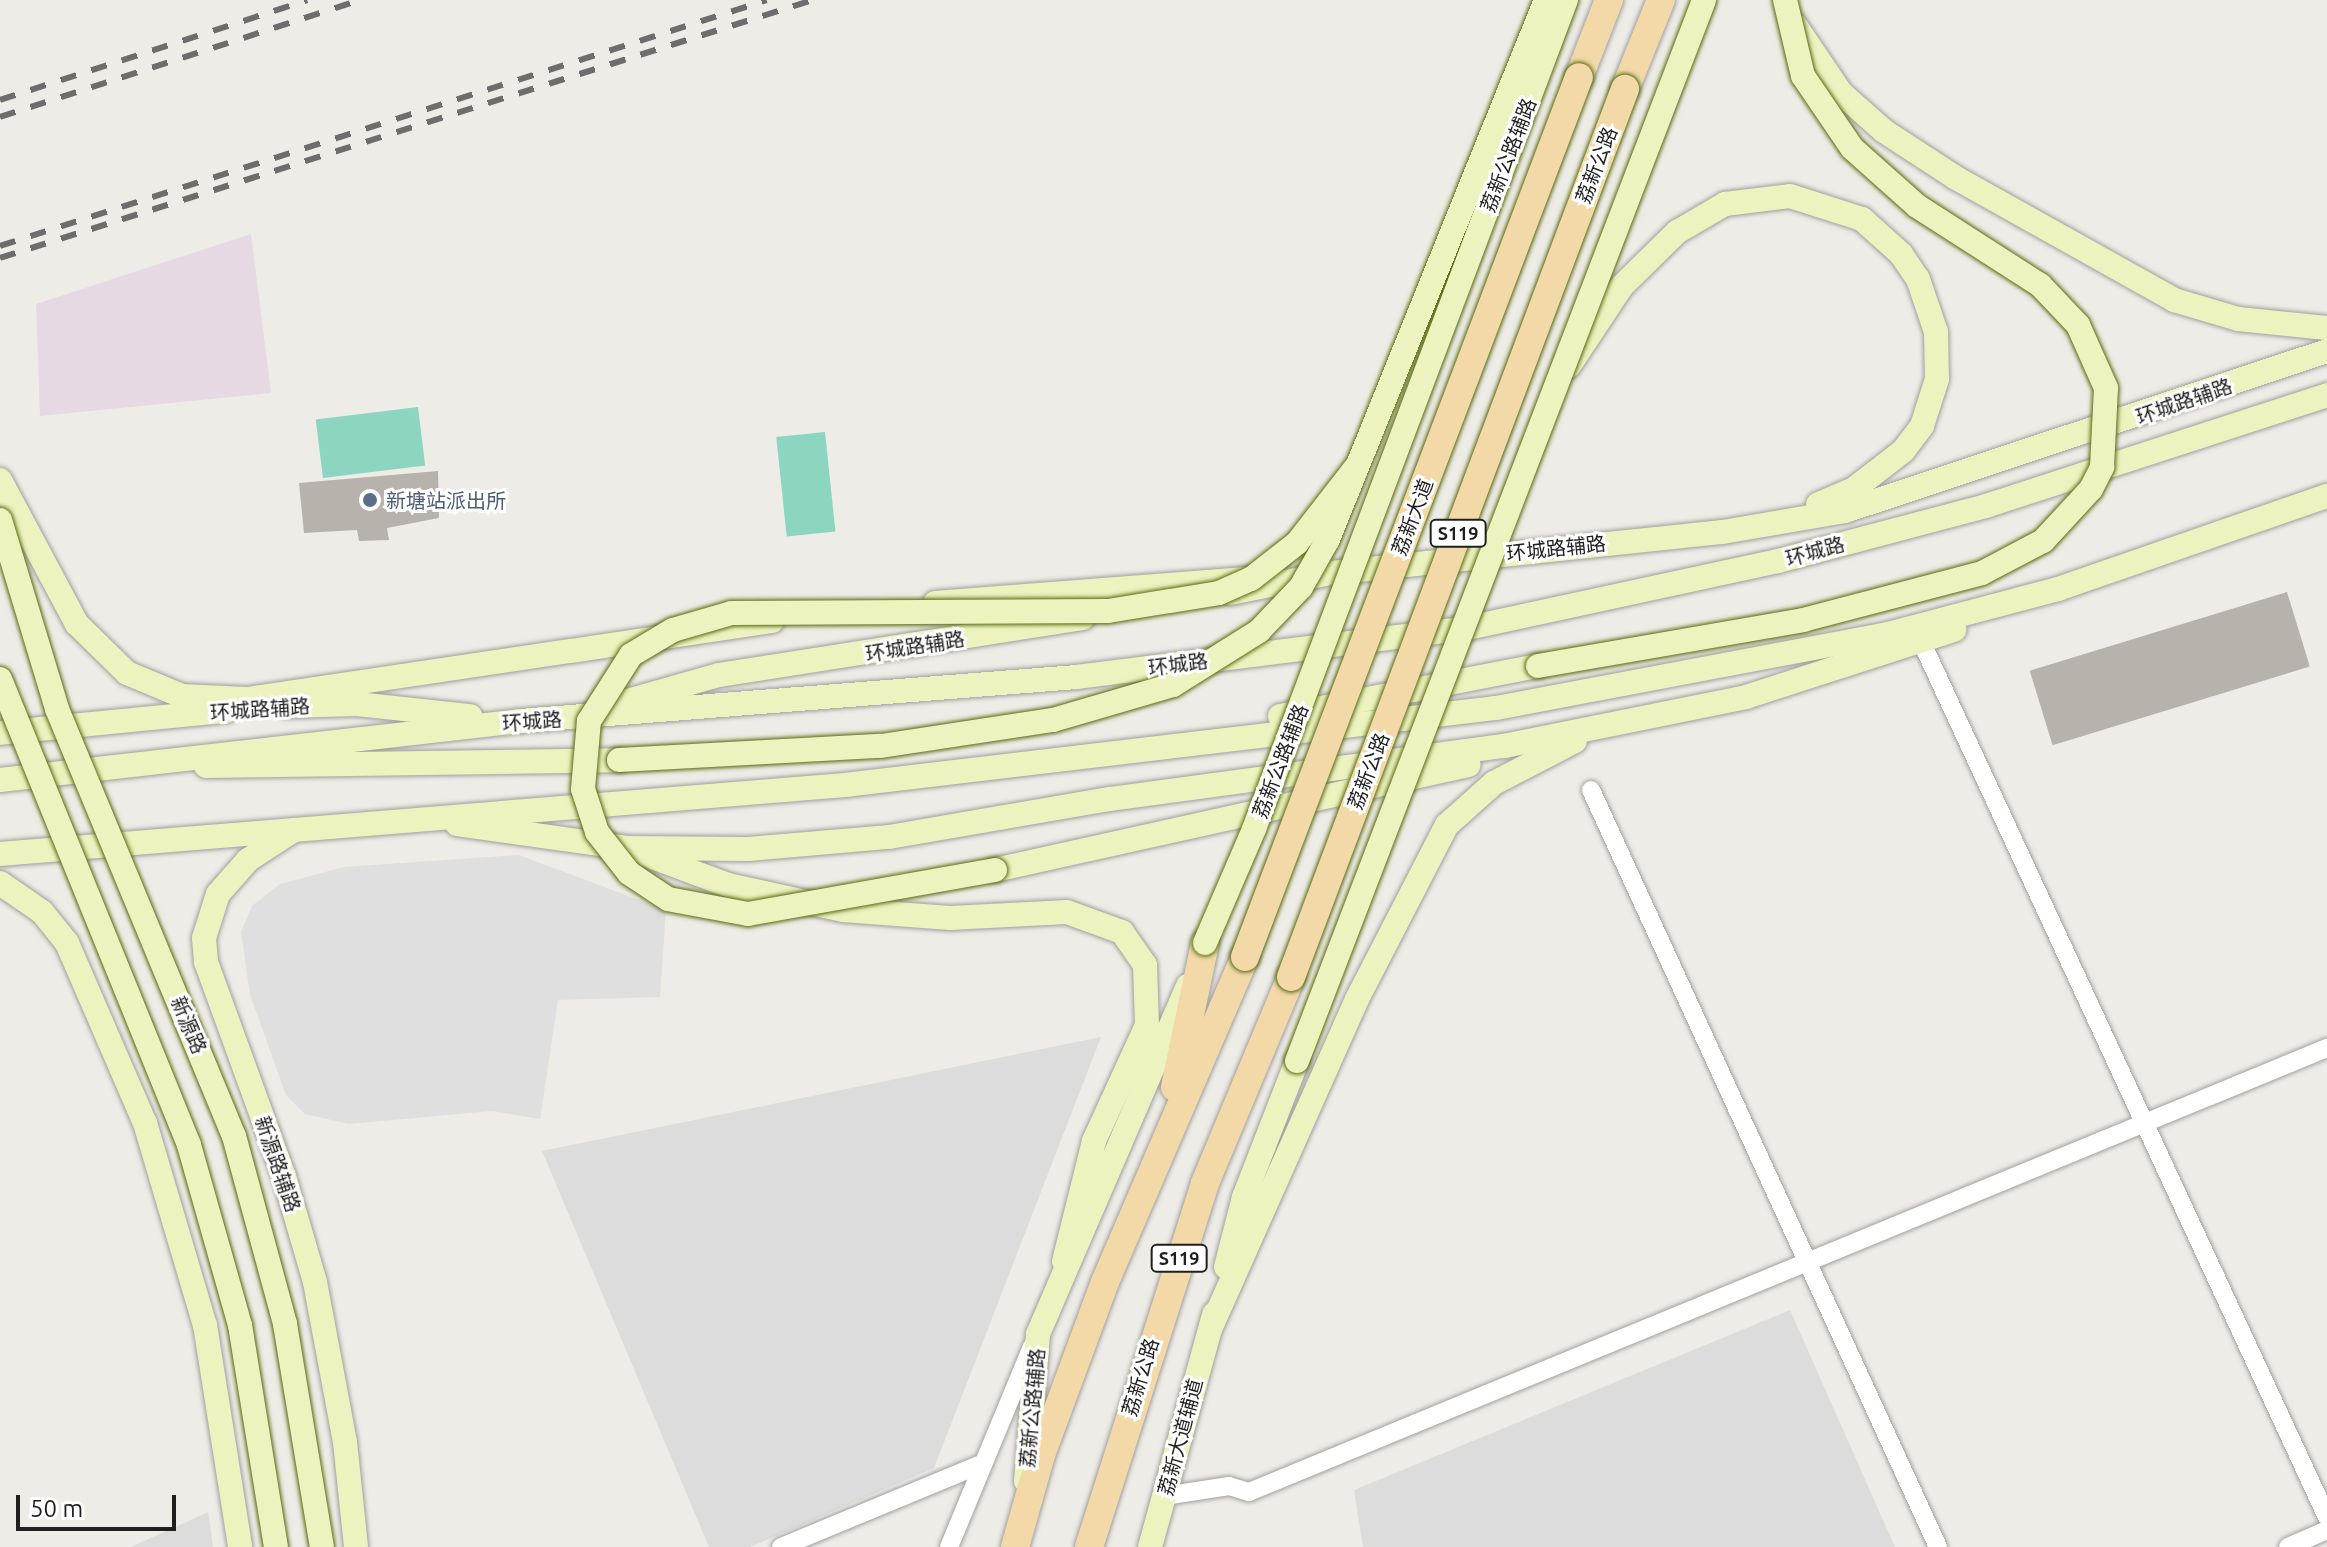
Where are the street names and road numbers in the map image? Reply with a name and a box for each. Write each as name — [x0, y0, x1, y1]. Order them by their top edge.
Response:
street label: 荔新公路辅路 — [1475, 95, 1541, 215]
street label: 荔新公路 — [1570, 123, 1622, 207]
street label: 环城路辅路 — [2133, 373, 2235, 429]
street label: 荔新大道 — [1386, 475, 1438, 559]
road number: S119 — [1428, 519, 1488, 547]
street label: 环城路辅路 — [1505, 531, 1607, 565]
street label: 环城路 — [1783, 532, 1847, 570]
street label: 环城路辅路 — [864, 626, 966, 666]
street label: 环城路 — [1147, 648, 1209, 680]
street label: 环城路辅路 — [209, 694, 311, 724]
street label: 荔新公路辅路 — [1247, 701, 1313, 821]
street label: 环城路 — [501, 707, 563, 735]
street label: 荔新公路 — [1342, 729, 1394, 813]
street label: 新源路 — [166, 993, 212, 1057]
street label: 新源路辅路 — [250, 1113, 306, 1215]
road number: S119 — [1149, 1244, 1209, 1272]
street label: 荔新公路 — [1117, 1335, 1163, 1419]
street label: 荔新公路辅路 — [1015, 1347, 1049, 1469]
street label: 荔新大道辅道 — [1153, 1376, 1207, 1498]

